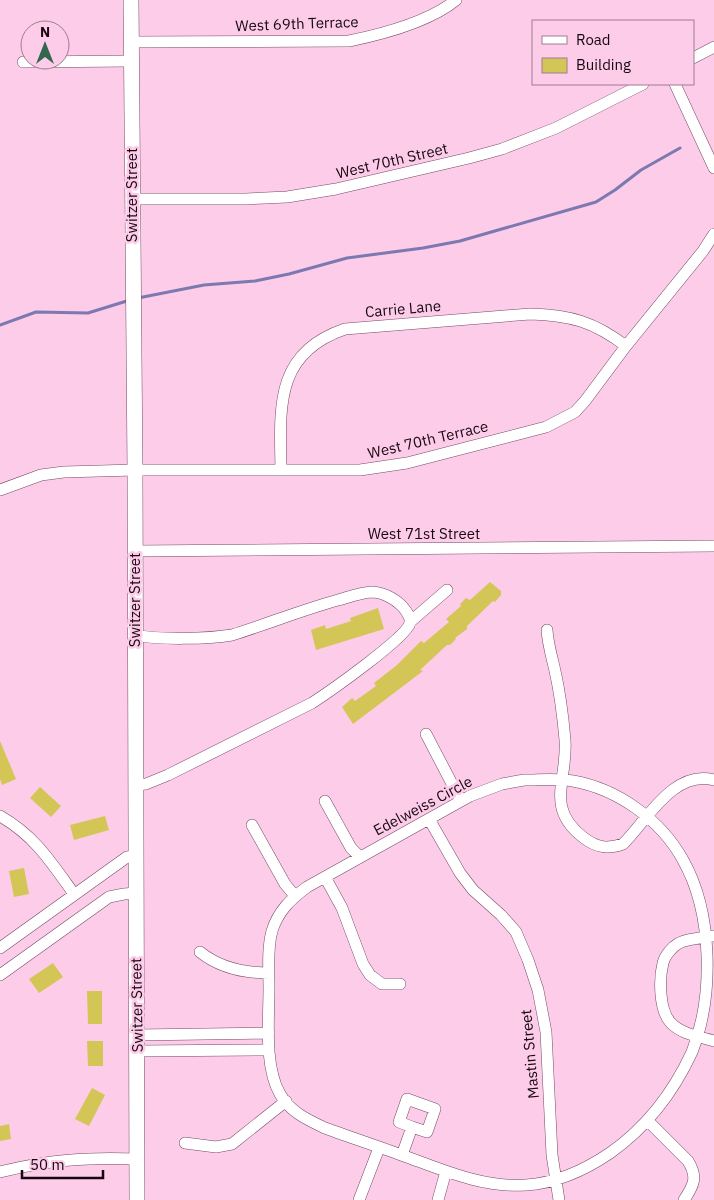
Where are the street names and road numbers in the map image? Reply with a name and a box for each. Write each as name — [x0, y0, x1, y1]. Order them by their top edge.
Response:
street label: West 69th Terrace — [235, 12, 359, 35]
street label: West 70th Street — [334, 138, 449, 183]
street label: Switzer Street — [122, 148, 141, 242]
street label: Carrie Lane — [364, 296, 442, 321]
street label: West 70th Terrace — [366, 416, 490, 463]
street label: West 71st Street — [368, 524, 480, 543]
street label: Switzer Street — [125, 553, 144, 647]
street label: Edelweiss Circle — [370, 771, 476, 840]
street label: Switzer Street — [126, 958, 147, 1052]
street label: Mastin Street — [516, 1009, 543, 1100]

